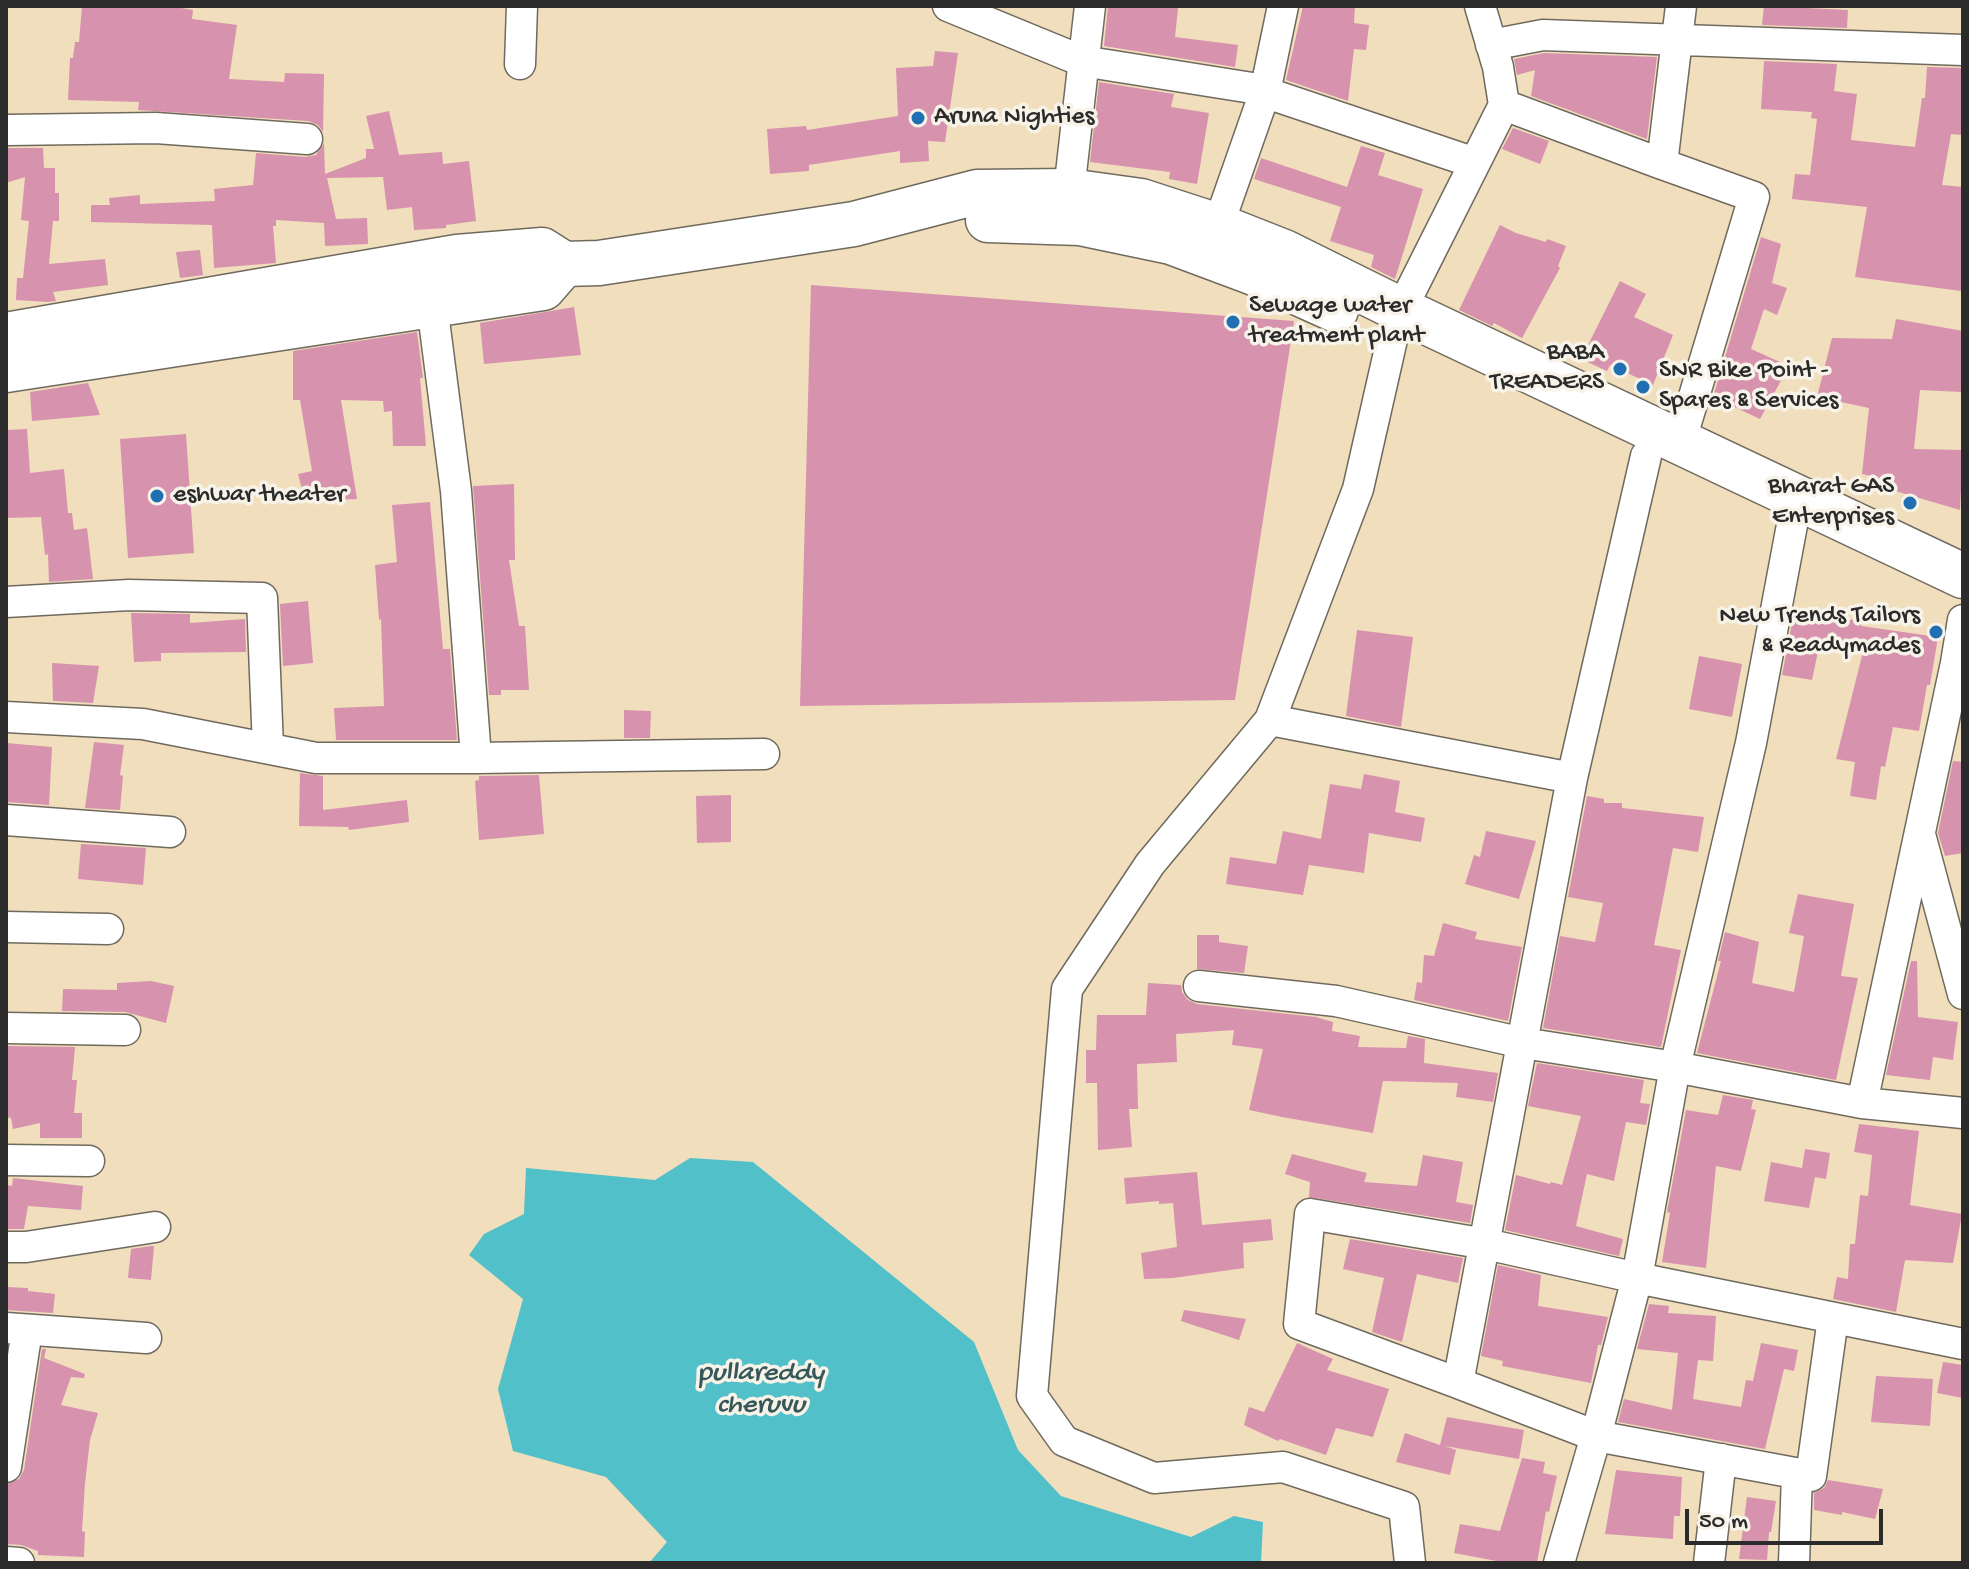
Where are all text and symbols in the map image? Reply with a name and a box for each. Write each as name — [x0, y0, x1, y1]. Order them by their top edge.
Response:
place label: Aruna Nighties — [934, 102, 1094, 134]
marker: Aruna Nighties — [909, 109, 927, 127]
place label: Sewage water treatment plant — [1249, 291, 1424, 352]
marker: Sewage water treatment plant — [1224, 313, 1242, 331]
place label: BABA TREADERS — [1490, 338, 1604, 400]
place label: SNR Bike Point - Spares & Services — [1659, 356, 1838, 418]
marker: BABA TREADERS — [1611, 360, 1629, 378]
marker: SNR Bike Point - Spares & Services — [1634, 378, 1652, 396]
place label: Bharat GAS Enterprises — [1768, 472, 1894, 534]
place label: eshwar theater — [173, 480, 346, 512]
marker: eshwar theater — [148, 487, 166, 505]
marker: Bharat GAS Enterprises — [1901, 494, 1919, 512]
place label: New Trends Tailors & Readymades — [1719, 601, 1920, 662]
marker: New Trends Tailors & Readymades — [1927, 623, 1945, 641]
water label: pullareddy cheruvu — [698, 1358, 824, 1424]
scale bar — [1689, 1493, 1887, 1543]
text: 50 m — [1699, 1508, 1748, 1537]

